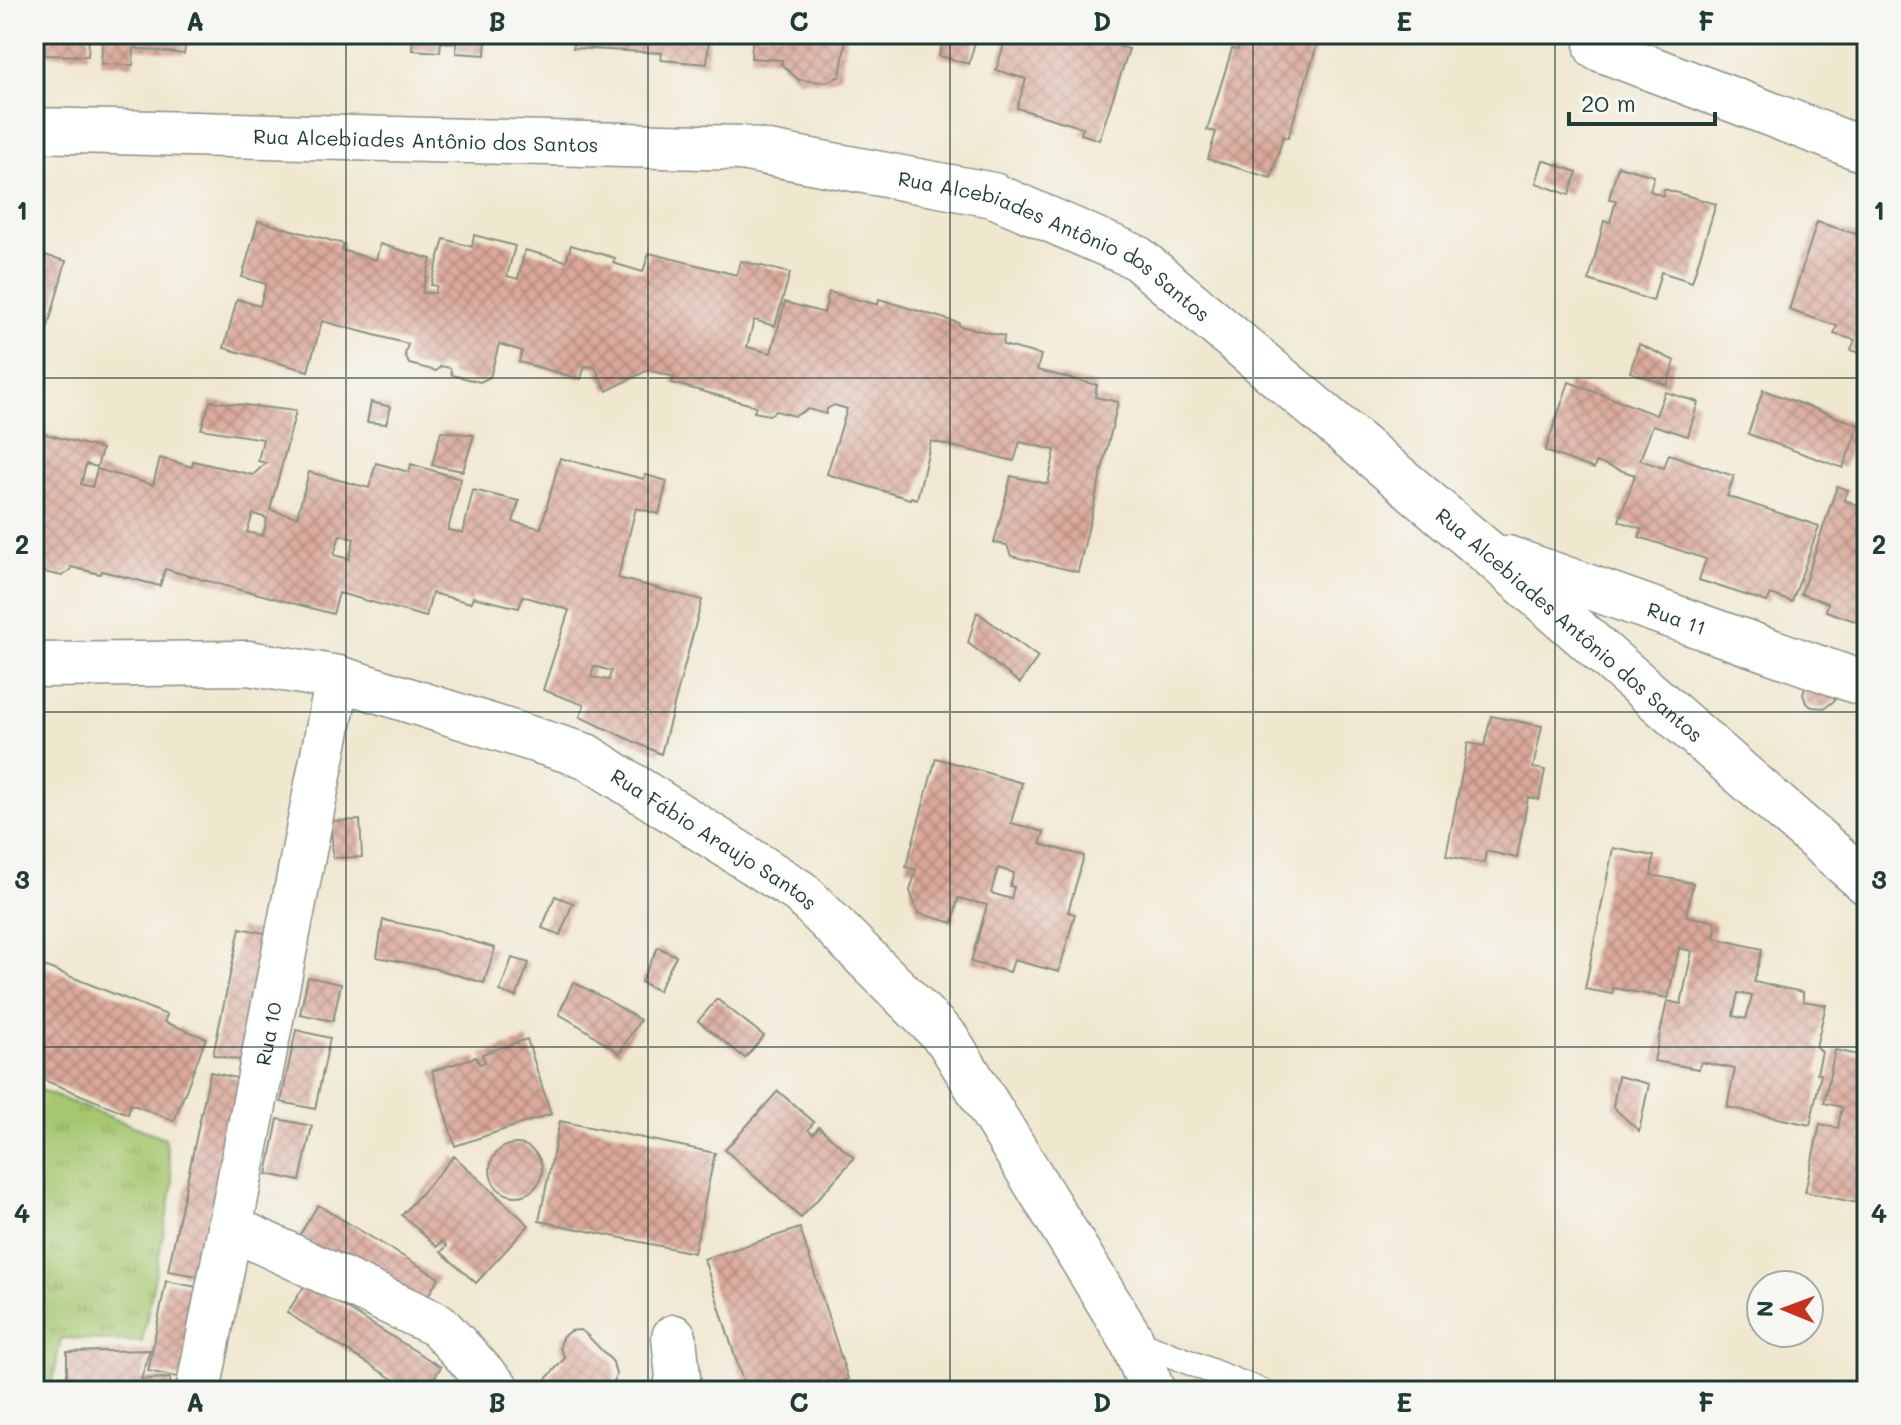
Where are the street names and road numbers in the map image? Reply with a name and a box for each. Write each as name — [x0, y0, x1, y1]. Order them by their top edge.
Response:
street label: Rua Alcebiades Antônio dos Santos — [253, 123, 599, 157]
street label: Rua Alcebiades Antônio dos Santos — [896, 165, 1216, 327]
street label: Rua Alcebiades Antônio dos Santos — [1431, 502, 1709, 747]
street label: Rua 11 — [1644, 596, 1710, 640]
street label: Rua Fábio Araujo Santos — [606, 762, 823, 915]
street label: Rua 10 — [249, 1000, 287, 1068]

